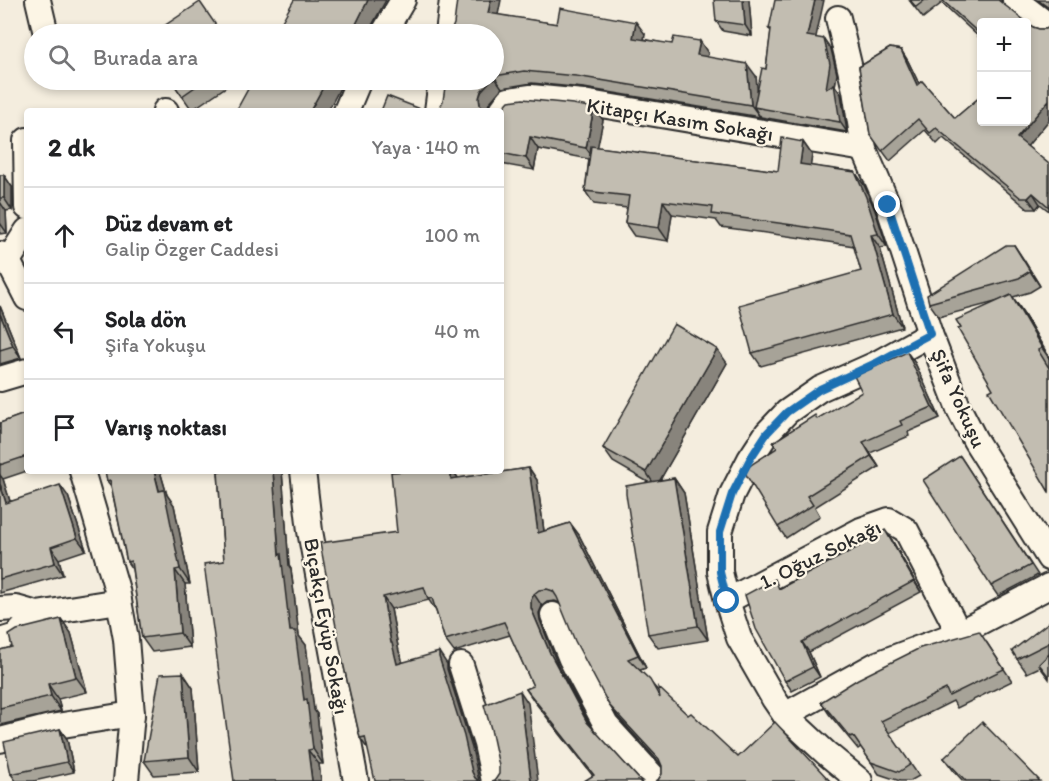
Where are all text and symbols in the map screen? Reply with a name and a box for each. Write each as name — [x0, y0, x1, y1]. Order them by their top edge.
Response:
map controls — [977, 18, 1031, 126]
button: + — [977, 18, 1031, 72]
search box — [24, 24, 504, 90]
icon: search — [45, 41, 78, 74]
text: Burada ara — [93, 44, 198, 71]
button: − — [977, 72, 1031, 126]
street label: Kitapçı Kasım Sokağı — [585, 92, 775, 146]
text: 2 dk — [48, 131, 95, 163]
text: Yaya · 140 m — [372, 135, 480, 159]
route end — [874, 191, 900, 217]
text: Düz devam et — [105, 210, 232, 237]
icon: ahead — [48, 219, 81, 252]
text: 100 m — [425, 223, 480, 247]
text: Galip Özger Caddesi — [105, 237, 279, 261]
text: Sola dön — [105, 306, 186, 333]
icon: left — [48, 315, 81, 348]
text: 40 m — [434, 319, 480, 343]
text: Şifa Yokuşu — [105, 333, 206, 357]
street label: Şifa Yokuşu — [926, 344, 992, 452]
icon: arrive — [48, 411, 81, 444]
text: Varış noktası — [105, 414, 227, 441]
street label: 1. Oğuz Sokağı — [755, 514, 885, 594]
street label: Bıçakçı Eyüp Sokağı — [299, 536, 355, 716]
route start — [713, 587, 739, 613]

